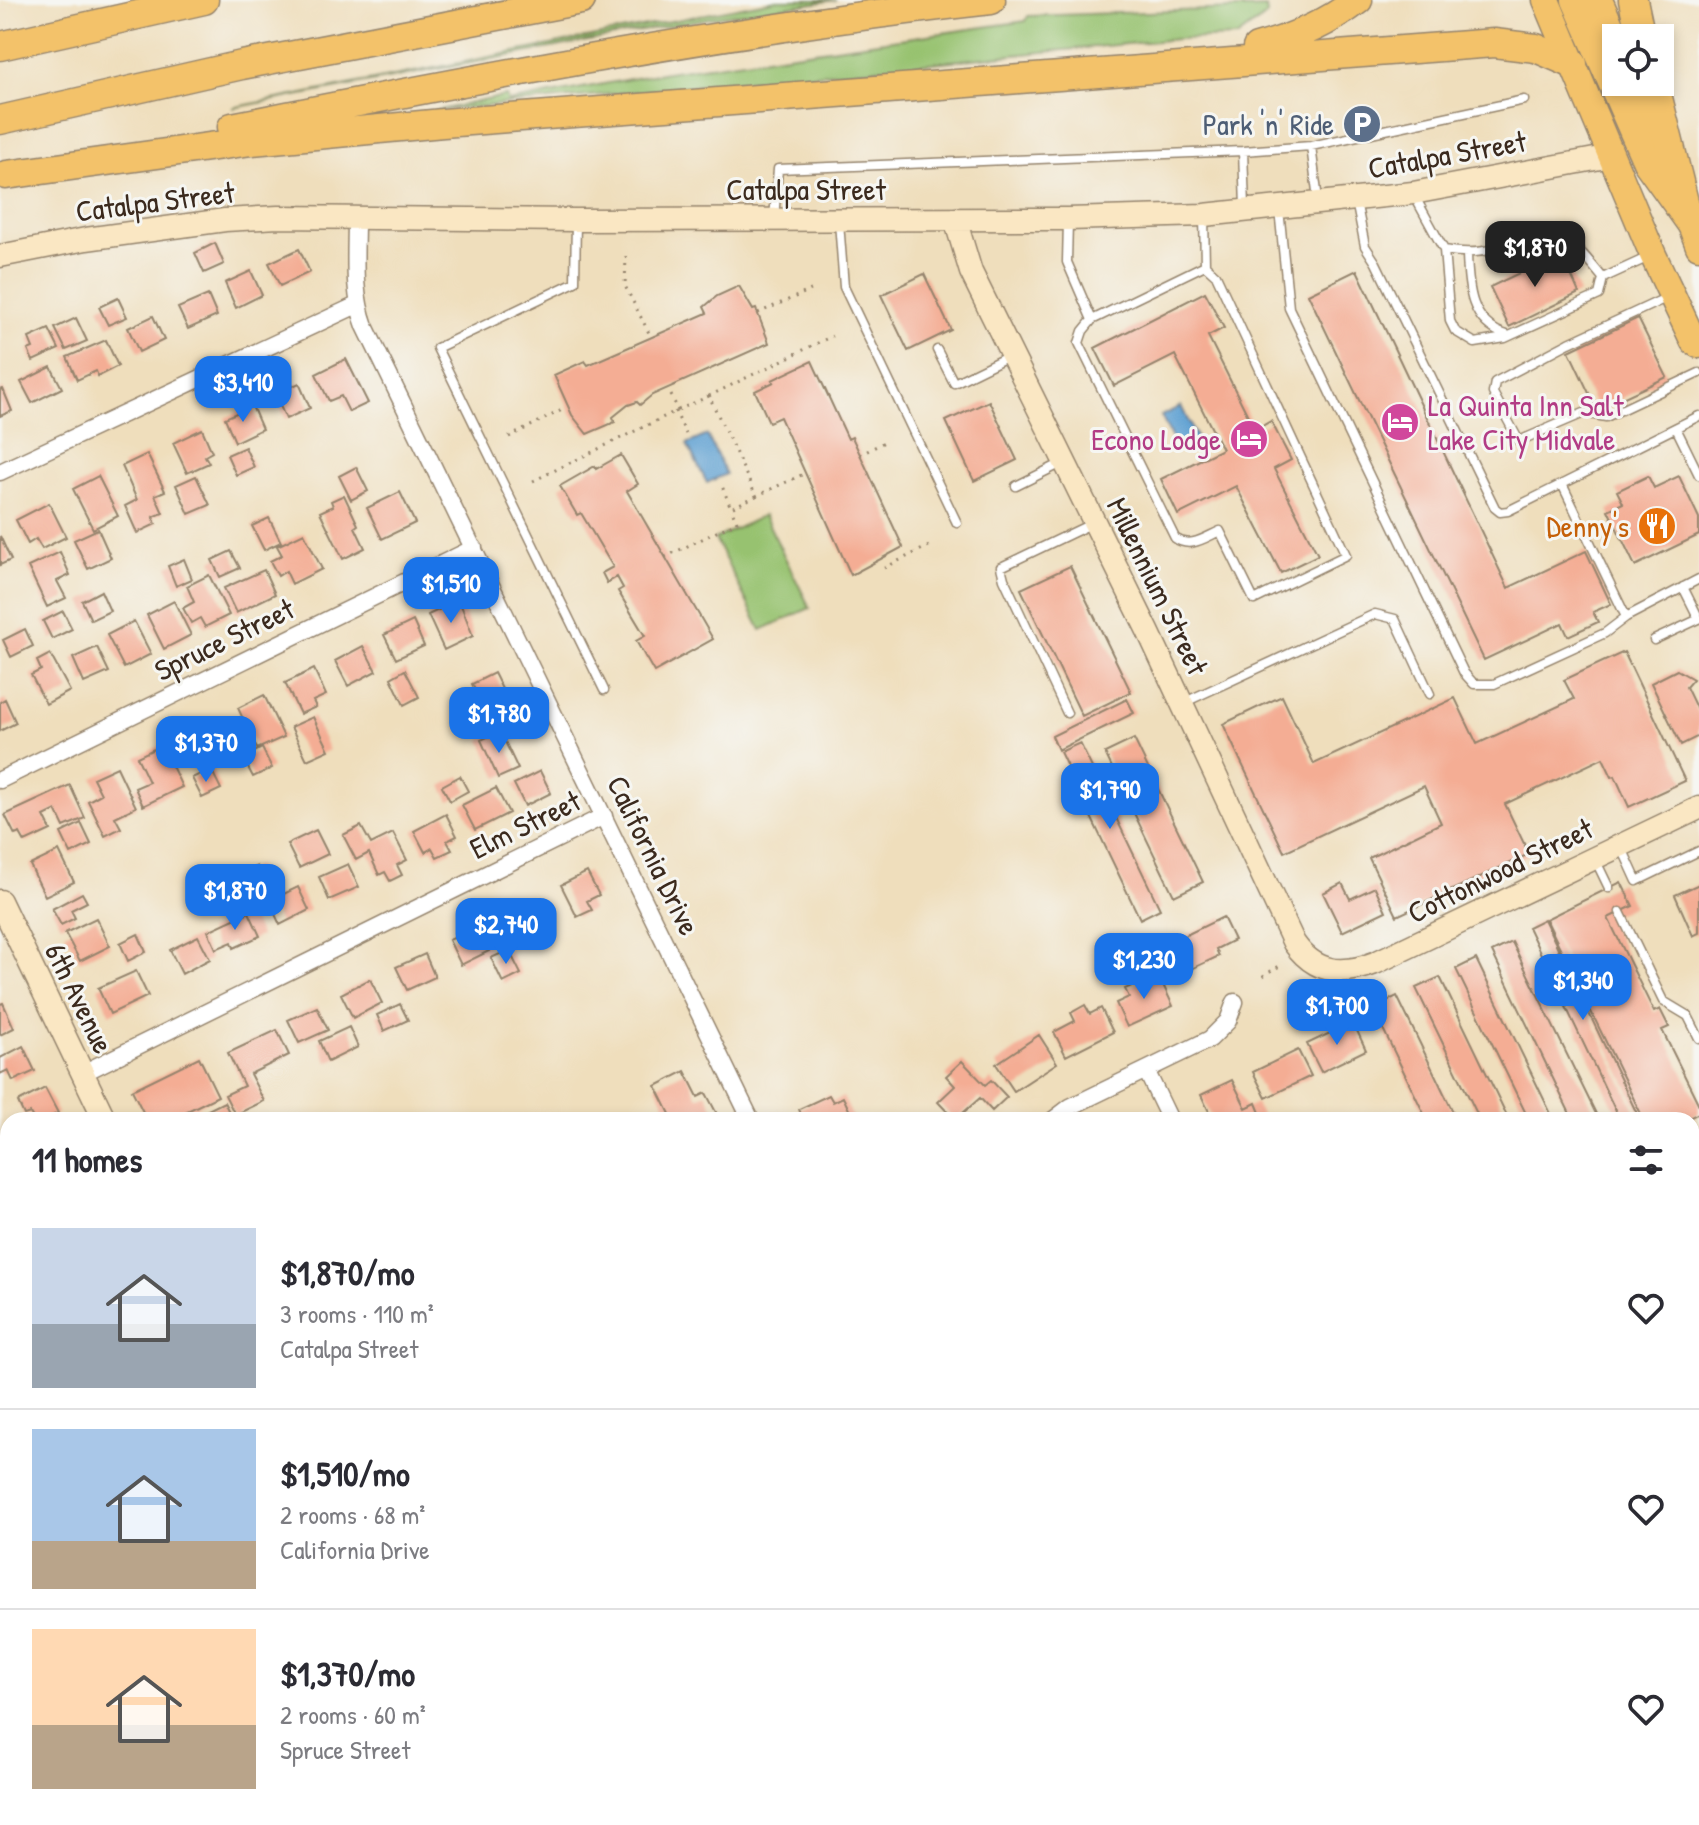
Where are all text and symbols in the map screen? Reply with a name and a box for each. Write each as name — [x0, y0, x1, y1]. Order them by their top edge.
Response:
map controls — [1602, 24, 1674, 96]
button: locate — [1602, 24, 1674, 96]
parking icon: Park 'n' Ride — [1341, 103, 1383, 145]
place label: Park 'n' Ride — [1203, 104, 1334, 144]
street label: Catalpa Street — [1365, 120, 1530, 188]
street label: Catalpa Street — [726, 169, 886, 209]
street label: Catalpa Street — [73, 171, 237, 231]
pin: $1,870 — [1470, 221, 1600, 289]
text: $1,870 — [1503, 229, 1567, 264]
pin: $3,410 — [178, 356, 308, 424]
text: $3,410 — [213, 364, 273, 399]
place label: La Quinta Inn Salt Lake City Midvale — [1428, 385, 1624, 459]
hotel icon: La Quinta Inn Salt Lake City Midvale — [1379, 401, 1421, 443]
hotel icon: Econo Lodge — [1228, 418, 1270, 460]
place label: Econo Lodge — [1091, 419, 1221, 459]
street label: Millennium Street — [1098, 491, 1218, 682]
restaurant icon: Denny's — [1636, 505, 1678, 547]
place label: Denny's — [1547, 506, 1629, 546]
pin: $1,510 — [386, 557, 516, 625]
text: $1,510 — [421, 565, 481, 600]
street label: Spruce Street — [148, 588, 301, 690]
pin: $1,780 — [434, 687, 564, 755]
text: $1,780 — [467, 695, 531, 730]
pin: $1,370 — [141, 716, 271, 784]
text: $1,370 — [174, 724, 238, 759]
pin: $1,790 — [1045, 763, 1175, 831]
street label: California Drive — [598, 769, 710, 941]
text: $1,790 — [1079, 771, 1141, 806]
street label: Elm Street — [463, 780, 588, 868]
street label: Cottonwood Street — [1401, 808, 1600, 932]
pin: $1,870 — [170, 864, 300, 932]
text: $1,870 — [203, 872, 267, 907]
pin: $2,740 — [441, 898, 571, 966]
text: $2,740 — [474, 906, 538, 941]
pin: $1,230 — [1079, 933, 1209, 1001]
street label: 6th Avenue — [36, 936, 124, 1060]
text: $1,230 — [1112, 941, 1176, 976]
pin: $1,340 — [1518, 954, 1648, 1022]
text: $1,340 — [1553, 962, 1613, 997]
pin: $1,700 — [1272, 979, 1402, 1047]
text: $1,700 — [1305, 987, 1369, 1022]
text: 11 homes — [32, 1137, 142, 1183]
icon: filters — [1624, 1138, 1668, 1182]
text: $1,870/mo — [280, 1250, 414, 1296]
icon: home — [96, 1260, 192, 1356]
icon: heart — [1624, 1286, 1668, 1330]
text: 3 rooms · 110 m² — [280, 1296, 434, 1331]
text: Catalpa Street — [280, 1331, 418, 1366]
text: $1,510/mo — [280, 1451, 410, 1497]
icon: home — [96, 1461, 192, 1557]
icon: heart — [1624, 1487, 1668, 1531]
text: 2 rooms · 68 m² — [280, 1497, 425, 1532]
text: California Drive — [280, 1532, 430, 1567]
text: $1,370/mo — [280, 1651, 415, 1697]
icon: home — [96, 1661, 192, 1757]
icon: heart — [1624, 1687, 1668, 1731]
text: 2 rooms · 60 m² — [280, 1697, 426, 1732]
text: Spruce Street — [280, 1732, 410, 1767]

